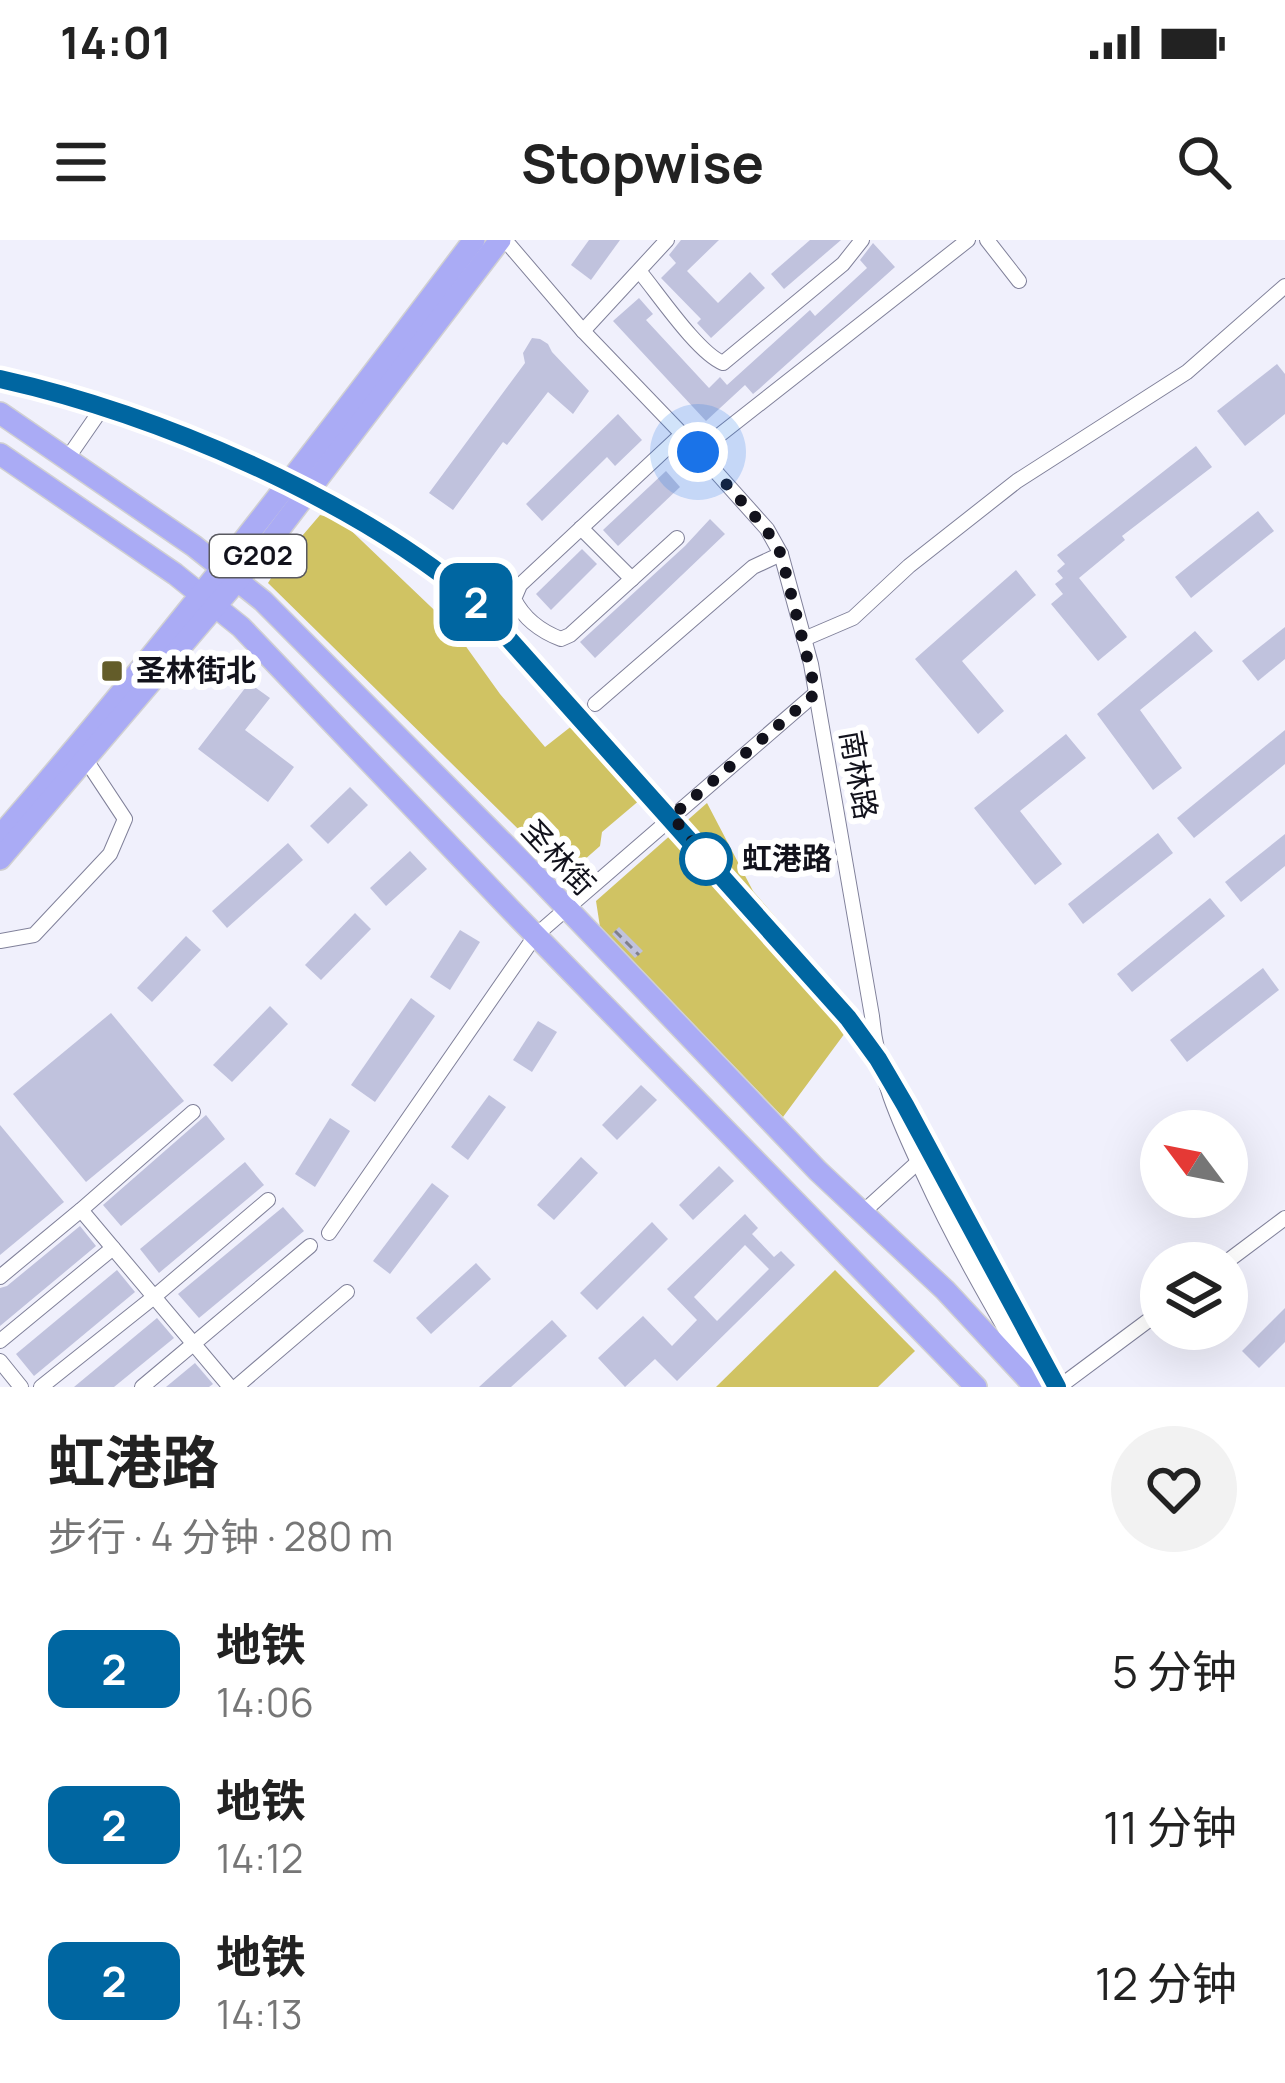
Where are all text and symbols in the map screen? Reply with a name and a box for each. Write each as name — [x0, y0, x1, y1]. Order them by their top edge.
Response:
text: 14:01 — [60, 11, 172, 73]
text: Stopwise — [521, 125, 764, 199]
icon: menu — [48, 129, 114, 195]
icon: search — [1171, 129, 1237, 195]
your location — [668, 422, 728, 482]
road number: G202 — [210, 535, 306, 577]
line badge: 2 — [437, 563, 515, 641]
text: 2 — [463, 573, 489, 631]
place label: 圣林街北 — [136, 649, 256, 690]
marker: 圣林街北 — [99, 658, 125, 684]
street label: 南林路 — [831, 727, 887, 823]
street label: 圣林街 — [513, 810, 605, 904]
marker: 虹港路 — [681, 834, 731, 884]
place label: 虹港路 — [742, 837, 832, 878]
north arrow — [1140, 1110, 1248, 1218]
map controls — [1140, 1110, 1248, 1350]
button: layers — [1140, 1242, 1248, 1350]
text: 虹港路 — [48, 1422, 219, 1500]
button: heart — [1111, 1426, 1237, 1552]
text: 步行 · 4 分钟 · 280 m — [48, 1509, 393, 1563]
text: 地铁 — [216, 1613, 306, 1675]
text: 2 — [101, 1640, 127, 1698]
text: 5 分钟 — [1112, 1640, 1237, 1702]
text: 14:06 — [216, 1675, 314, 1729]
text: 地铁 — [216, 1769, 306, 1831]
text: 2 — [101, 1796, 127, 1854]
text: 11 分钟 — [1103, 1796, 1237, 1858]
text: 14:12 — [216, 1831, 303, 1885]
text: 地铁 — [216, 1925, 306, 1987]
text: 2 — [101, 1952, 127, 2010]
text: 12 分钟 — [1095, 1952, 1237, 2014]
text: 14:13 — [216, 1987, 303, 2041]

